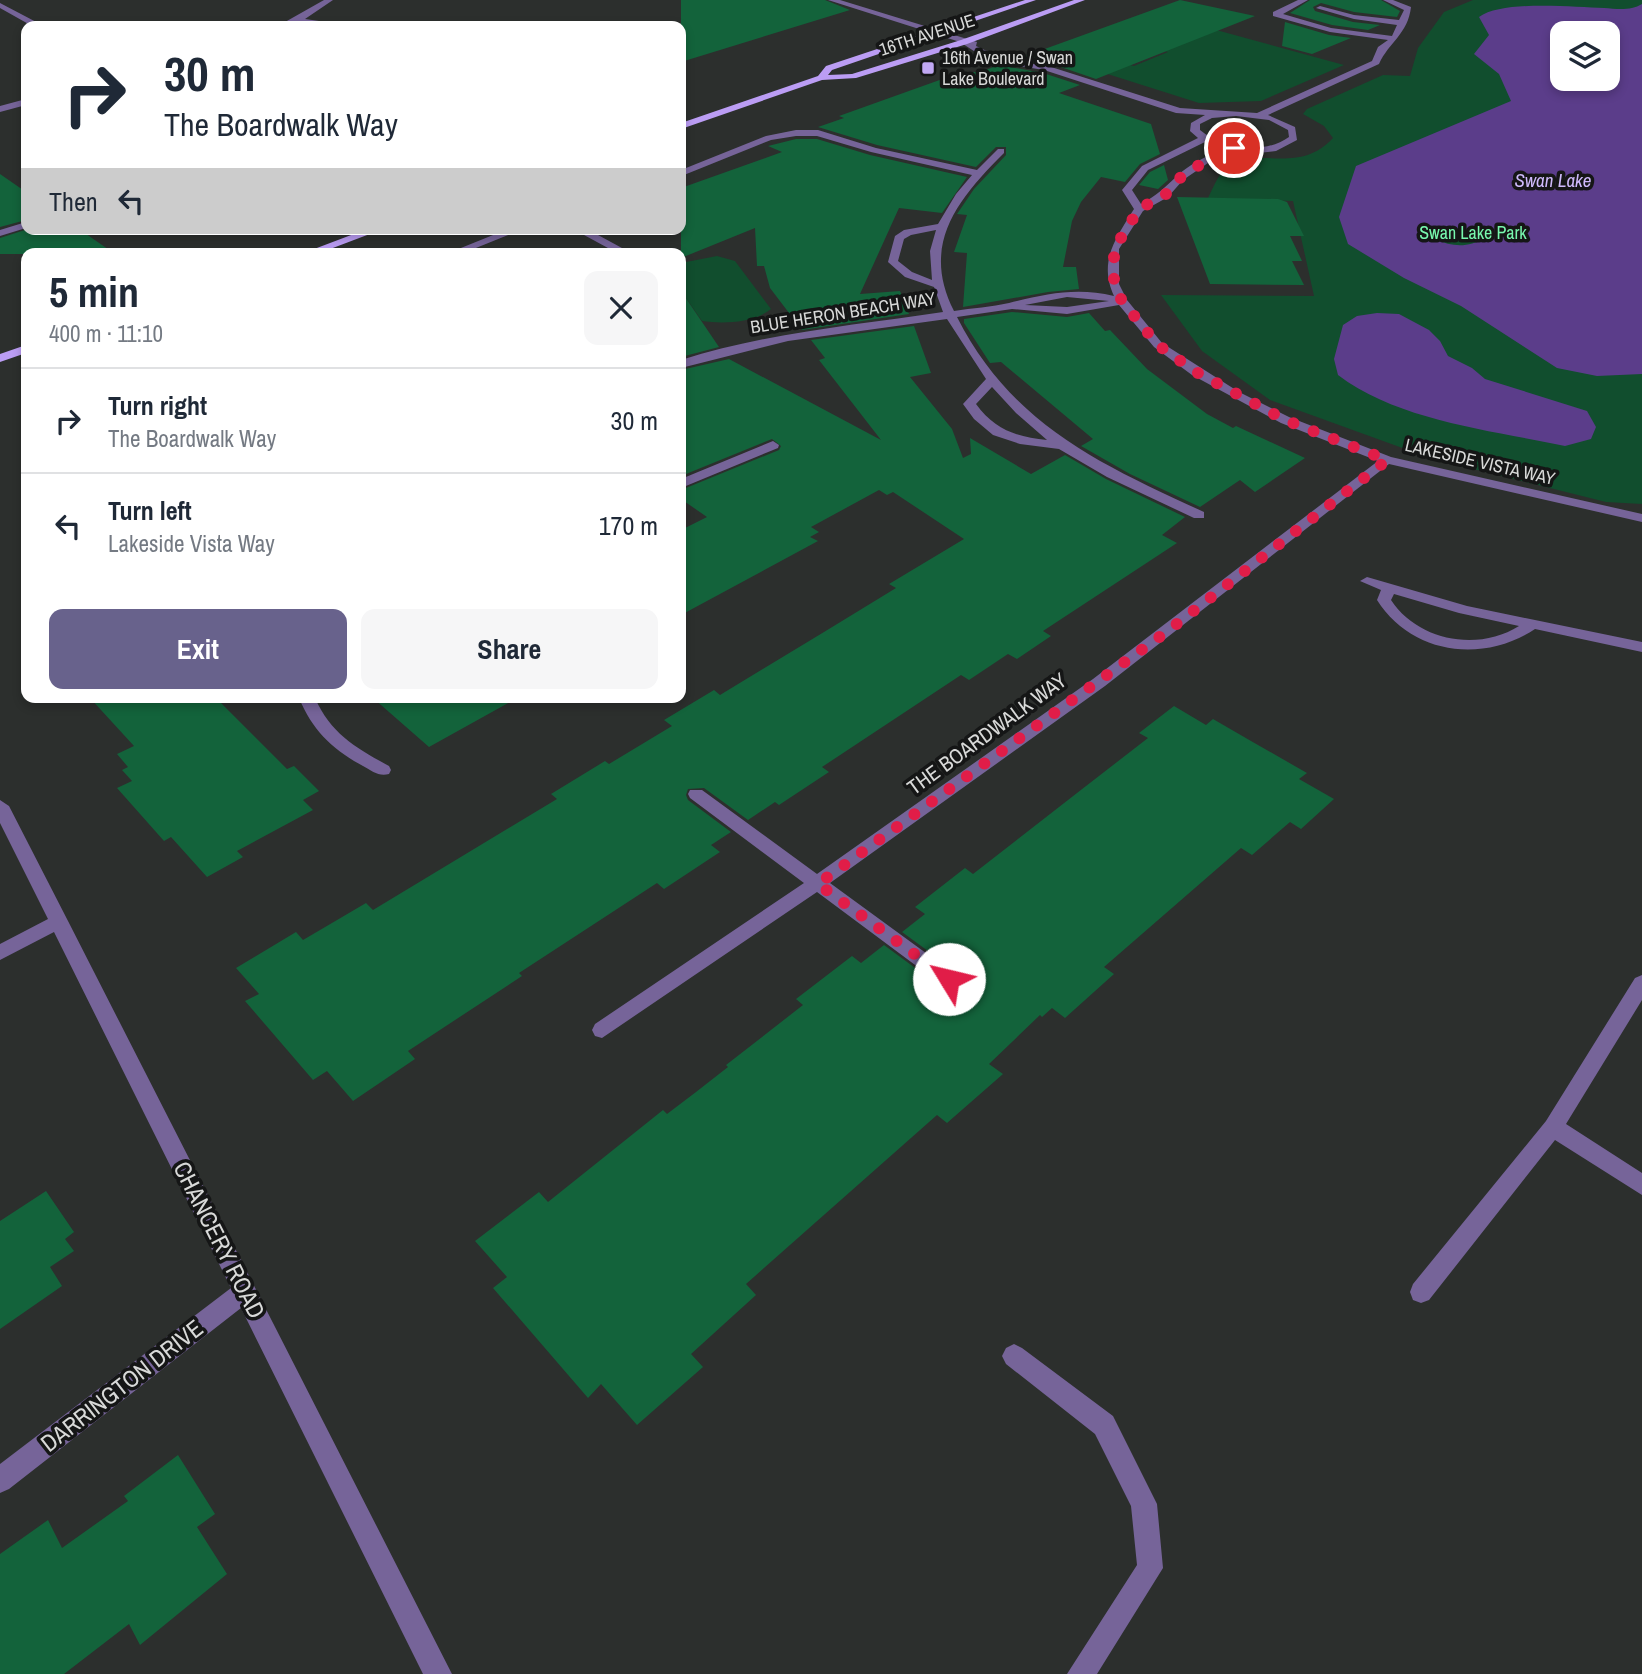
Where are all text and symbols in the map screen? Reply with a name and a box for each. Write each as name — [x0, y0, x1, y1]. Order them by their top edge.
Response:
street label: 16TH AVENUE — [876, 7, 978, 62]
map controls — [1550, 21, 1620, 91]
button: layers — [1550, 21, 1620, 91]
text: 30 m — [164, 40, 256, 106]
place label: 16th Avenue / Swan Lake Boulevard — [942, 45, 1073, 91]
icon: right — [49, 49, 140, 140]
marker: 16th Avenue / Swan Lake Boulevard — [920, 60, 936, 76]
text: The Boardwalk Way — [164, 103, 398, 146]
pin — [1204, 118, 1264, 178]
icon: arrive — [1215, 129, 1253, 167]
water label: Swan Lake — [1514, 167, 1592, 193]
icon: left — [112, 182, 150, 220]
text: Then — [49, 184, 98, 219]
park label: Swan Lake Park — [1419, 220, 1527, 245]
text: 5 min — [49, 264, 139, 320]
button: close — [584, 271, 658, 345]
street label: BLUE HERON BEACH WAY — [749, 286, 937, 339]
text: 400 m · 11:10 — [49, 318, 163, 349]
text: Turn right — [108, 388, 207, 423]
icon: right — [49, 402, 87, 440]
text: 30 m — [611, 403, 658, 438]
text: The Boardwalk Way — [108, 423, 276, 454]
street label: LAKESIDE VISTA WAY — [1403, 432, 1558, 491]
text: Turn left — [108, 493, 192, 528]
icon: left — [49, 507, 87, 545]
text: 170 m — [599, 508, 658, 543]
text: Lakeside Vista Way — [108, 528, 275, 559]
button: Exit — [49, 609, 347, 689]
button: Share — [361, 609, 658, 689]
street label: THE BOARDWALK WAY — [901, 665, 1073, 801]
position arrow — [912, 942, 986, 1016]
street label: CHANCERY ROAD — [167, 1156, 273, 1323]
street label: DARRINGTON DRIVE — [34, 1312, 209, 1459]

